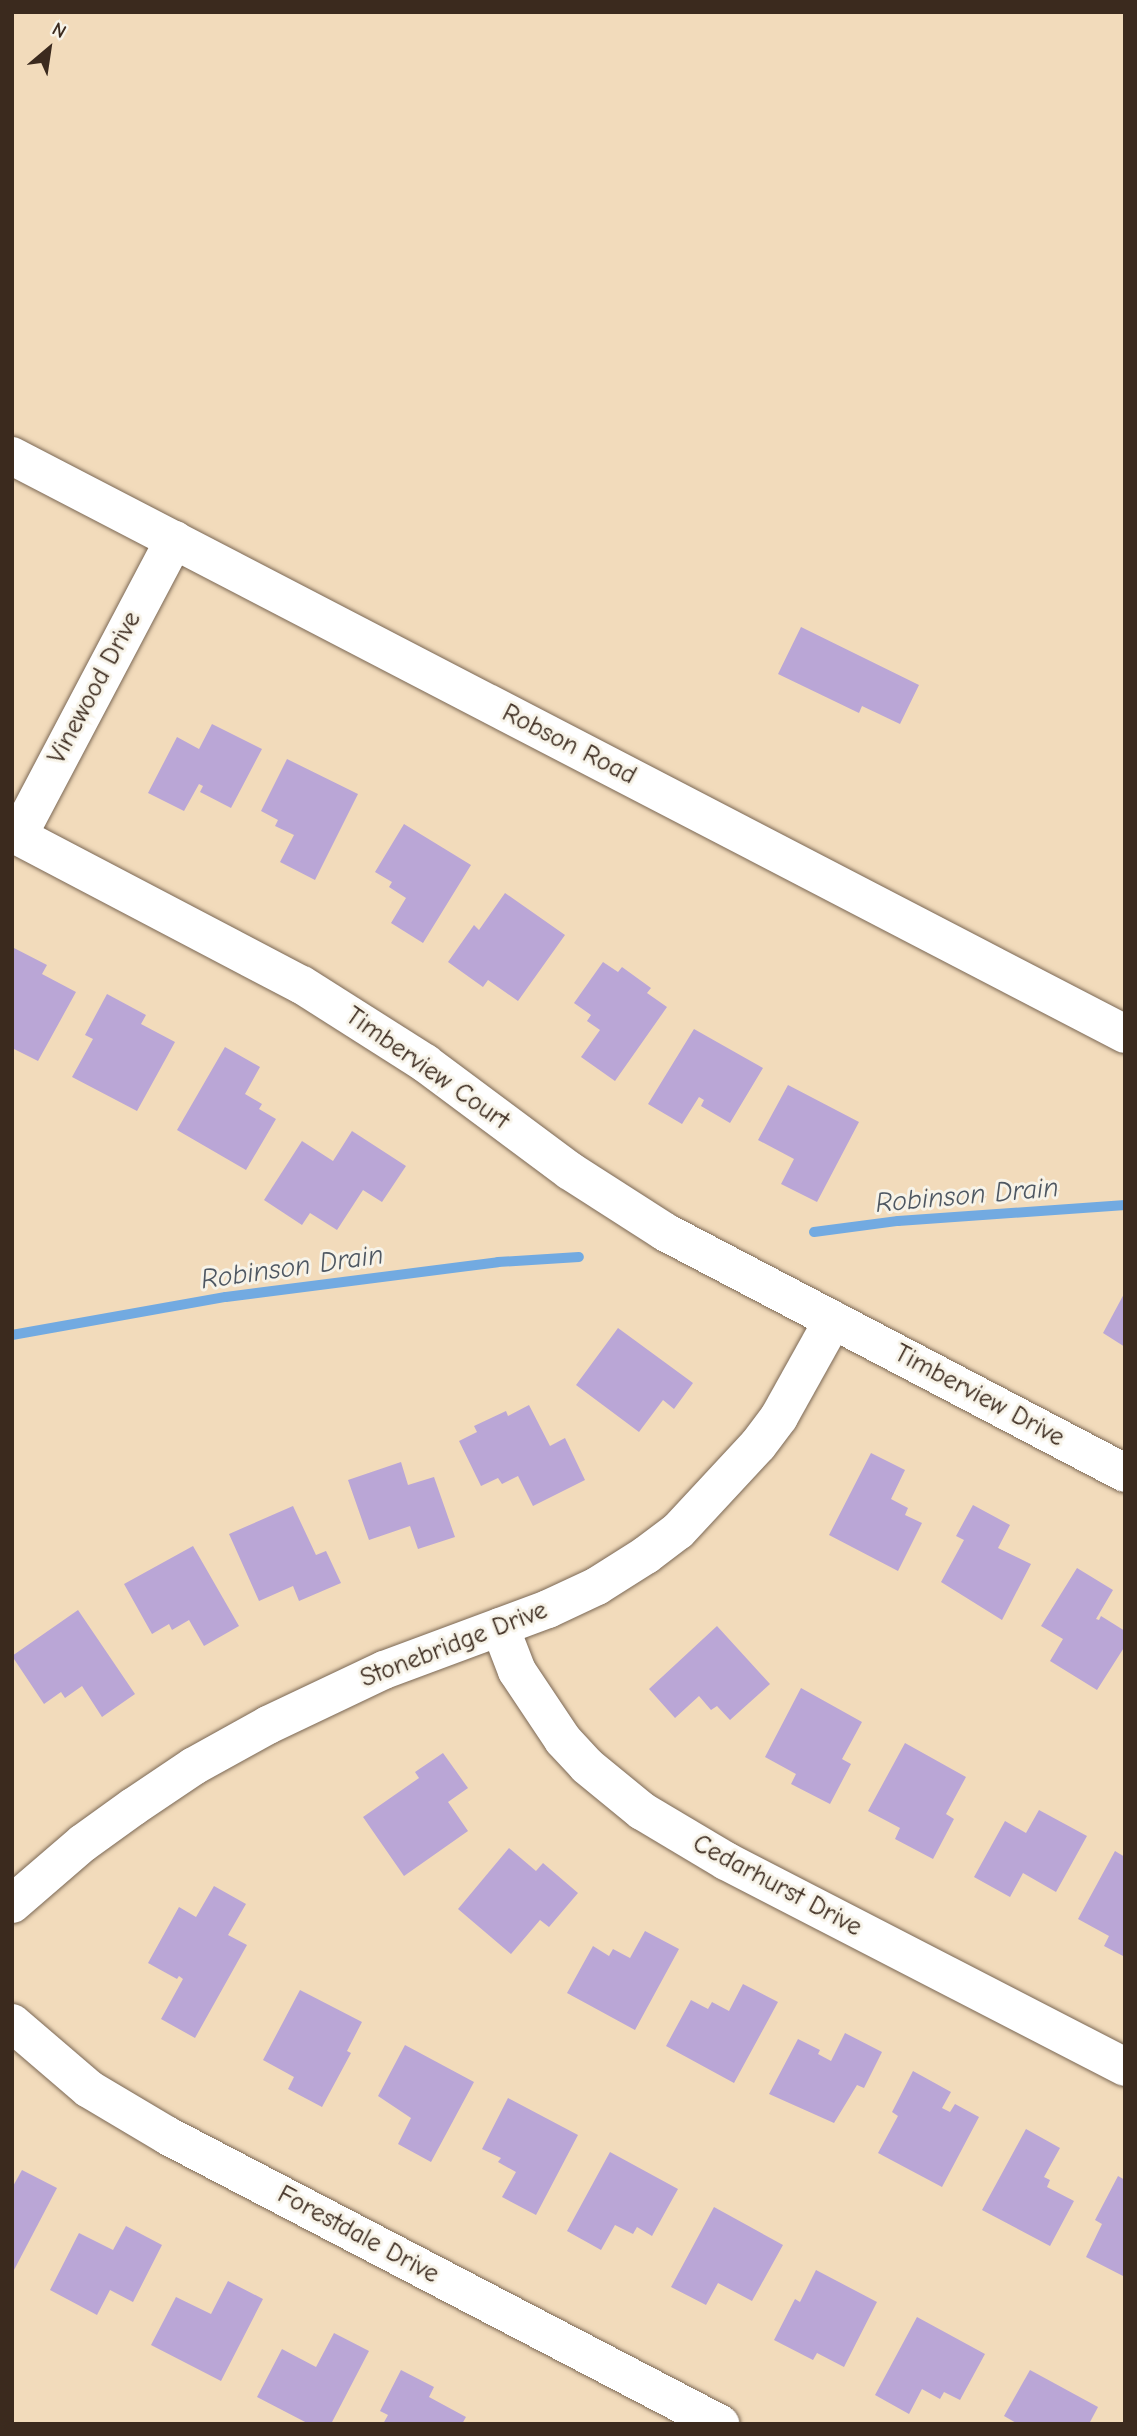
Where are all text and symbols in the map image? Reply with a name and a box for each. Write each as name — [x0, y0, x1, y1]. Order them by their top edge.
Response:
north arrow — [14, 14, 84, 84]
text: N — [48, 18, 70, 43]
street label: Vinewood Drive — [42, 606, 148, 770]
street label: Robson Road — [497, 698, 641, 792]
street label: Timberview Court — [339, 1001, 515, 1137]
water label: Robinson Drain — [874, 1170, 1060, 1220]
water label: Robinson Drain — [199, 1238, 385, 1296]
street label: Timberview Drive — [889, 1338, 1069, 1454]
street label: Stonebridge Drive — [356, 1595, 552, 1695]
street label: Cedarhurst Drive — [687, 1828, 867, 1944]
street label: Forestdale Drive — [272, 2179, 444, 2291]

